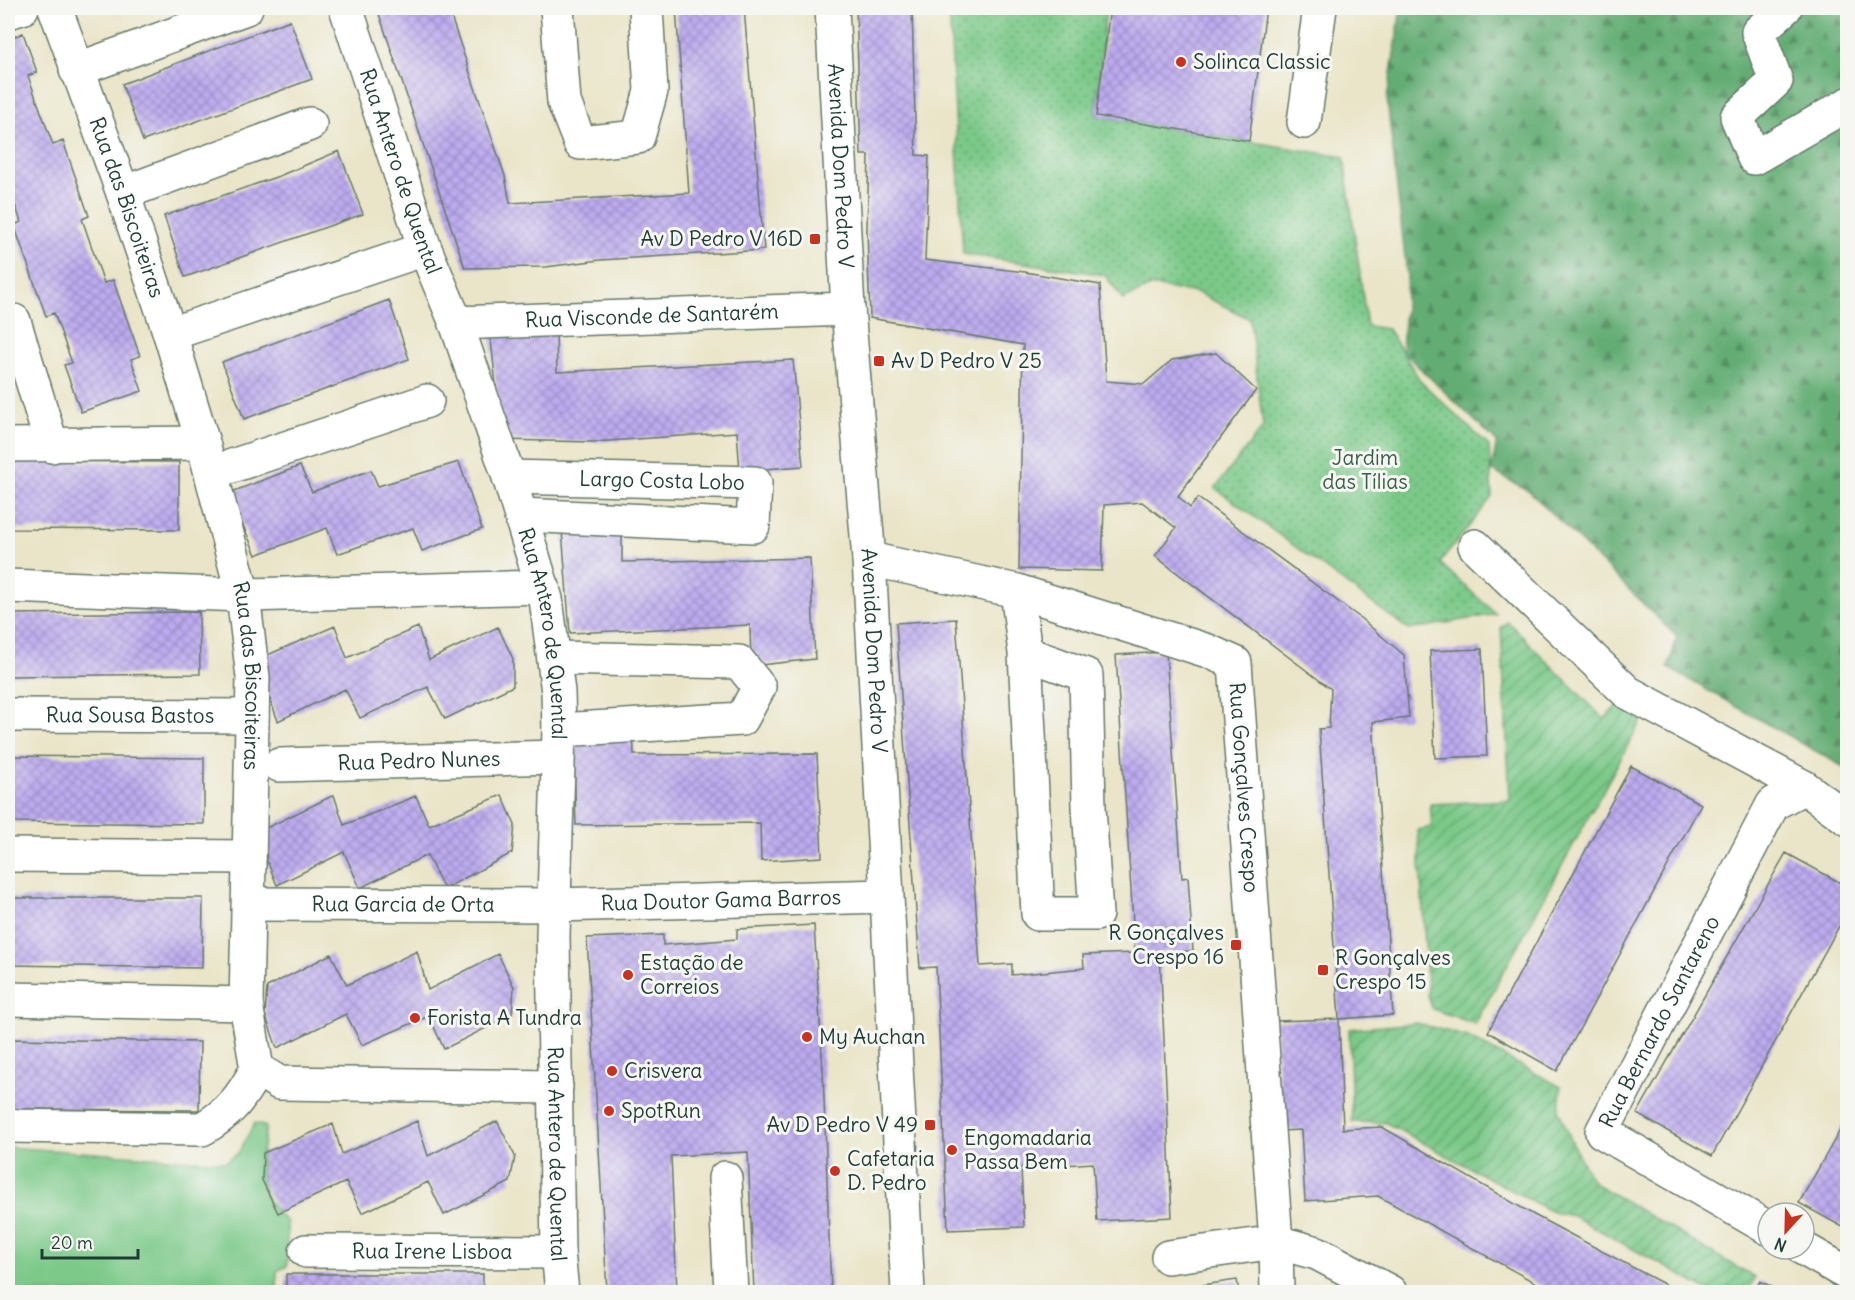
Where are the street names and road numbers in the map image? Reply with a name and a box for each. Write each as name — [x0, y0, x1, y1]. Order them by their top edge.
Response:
street label: Avenida Dom Pedro V — [822, 63, 860, 269]
street label: Rua Antero de Quental — [354, 65, 448, 278]
street label: Rua das Biscoiteiras — [83, 113, 171, 301]
street label: Rua Visconde de Santarém — [524, 297, 779, 334]
street label: Largo Costa Lobo — [579, 465, 745, 496]
street label: Rua Antero de Quental — [512, 524, 573, 740]
street label: Avenida Dom Pedro V — [855, 547, 893, 754]
street label: Rua das Biscoiteiras — [227, 578, 267, 770]
street label: Rua Gonçalves Crespo — [1223, 681, 1265, 894]
street label: Rua Sousa Bastos — [46, 701, 214, 729]
street label: Rua Pedro Nunes — [337, 745, 501, 776]
street label: Rua Doutor Gama Barros — [600, 883, 842, 917]
street label: Rua Garcia de Orta — [312, 890, 494, 918]
street label: Rua Bernardo Santareno — [1593, 911, 1725, 1132]
street label: Rua Antero de Quental — [542, 1046, 573, 1263]
street label: Rua Irene Lisboa — [352, 1237, 512, 1265]

